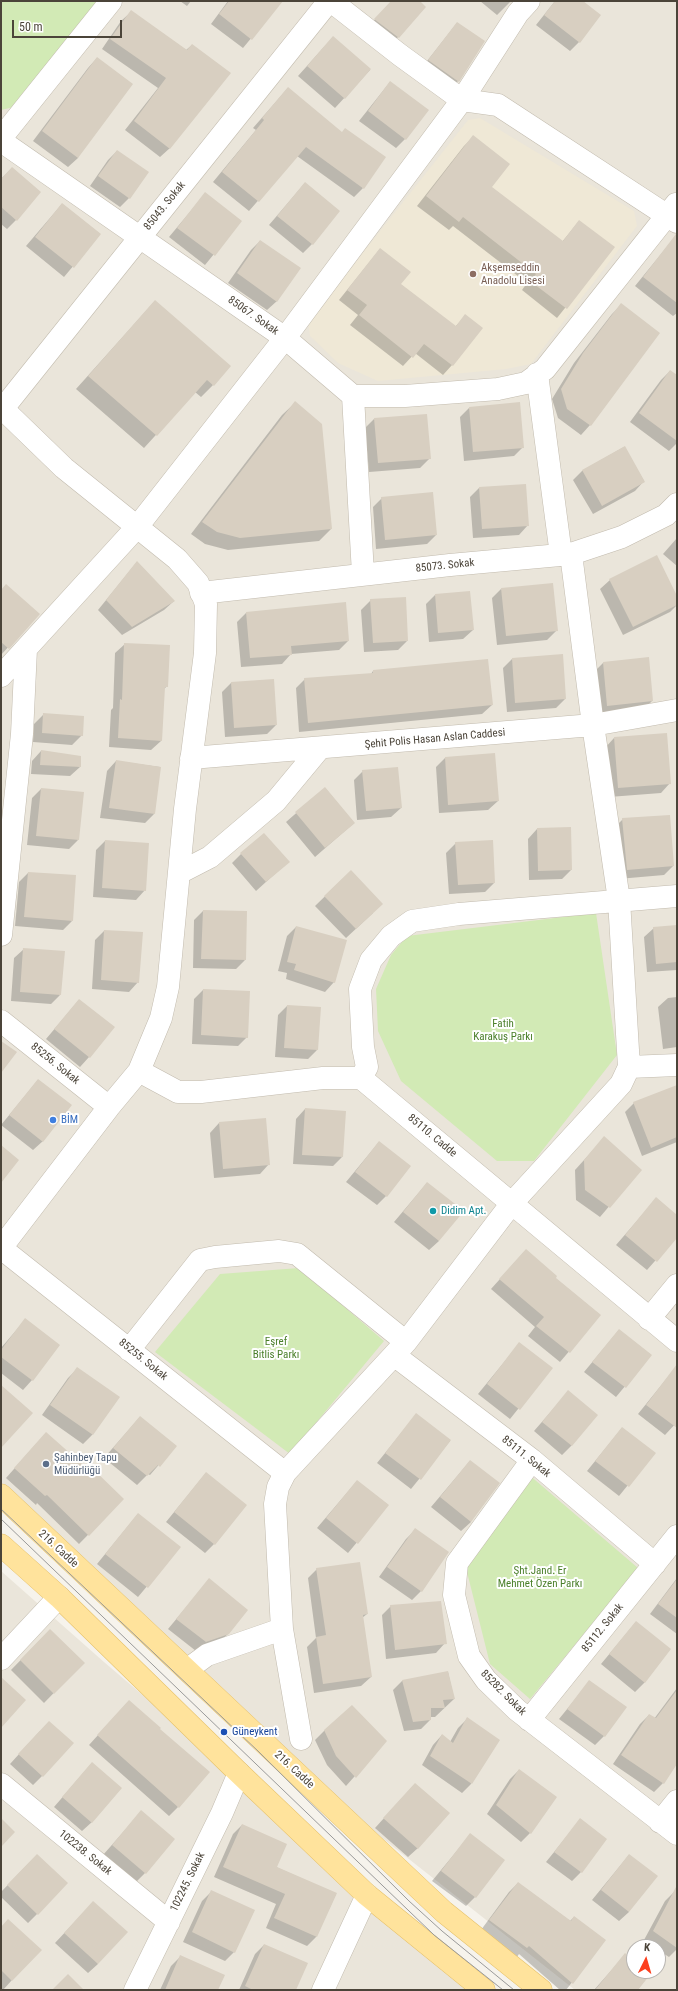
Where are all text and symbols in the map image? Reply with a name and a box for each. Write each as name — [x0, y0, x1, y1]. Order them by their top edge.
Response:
scale bar — [14, 12, 124, 38]
text: 50 m — [19, 20, 43, 34]
street label: 85043. Sokak — [141, 179, 189, 233]
place label: Akşemseddin Anadolu Lisesi — [481, 261, 545, 287]
marker: Akşemseddin Anadolu Lisesi — [468, 269, 478, 279]
street label: 85067. Sokak — [225, 294, 281, 338]
street label: 85073. Sokak — [415, 556, 475, 576]
street label: Şehit Polis Hasan Aslan Caddesi — [364, 726, 506, 752]
park label: Fatih Karakuş Parkı — [473, 1017, 533, 1043]
street label: 85256. Sokak — [28, 1040, 82, 1088]
street label: 85110. Cadde — [405, 1112, 459, 1160]
place label: BİM — [61, 1113, 78, 1127]
marker: BİM — [48, 1115, 58, 1125]
place label: Didim Apt. — [441, 1204, 487, 1218]
marker: Didim Apt. — [428, 1206, 438, 1216]
park label: Eşref Bitlis Parkı — [253, 1335, 299, 1361]
street label: 85255. Sokak — [116, 1336, 170, 1384]
street label: 85111. Sokak — [499, 1433, 553, 1481]
place label: Şahinbey Tapu Müdürlüğü — [54, 1451, 117, 1477]
marker: Şahinbey Tapu Müdürlüğü — [41, 1459, 51, 1469]
street label: 216. Cadde — [35, 1527, 81, 1571]
park label: Şht.Jand. Er Mehmet Özen Parkı — [498, 1564, 582, 1590]
street label: 85112. Sokak — [579, 1601, 627, 1655]
street label: 85282. Sokak — [477, 1667, 529, 1719]
place label: Güneykent — [232, 1725, 277, 1739]
marker: Güneykent — [219, 1727, 229, 1737]
street label: 216. Cadde — [271, 1748, 317, 1792]
street label: 102238. Sokak — [56, 1828, 114, 1878]
street label: 102245. Sokak — [168, 1850, 208, 1914]
north arrow — [626, 1939, 666, 1979]
text: K — [643, 1941, 651, 1954]

